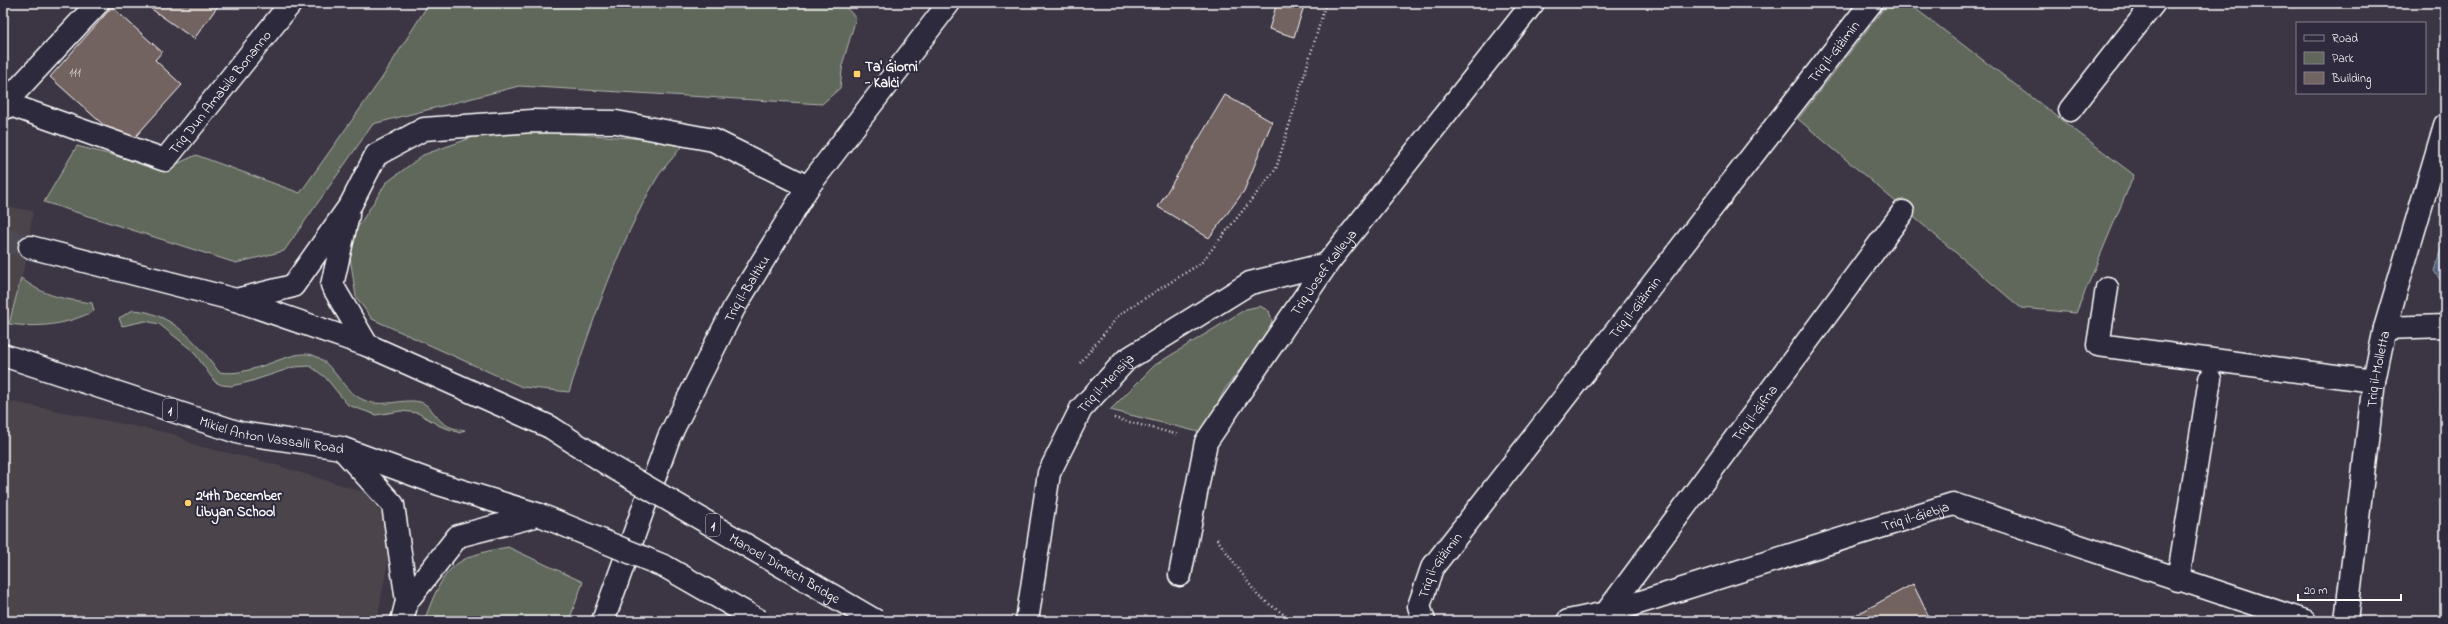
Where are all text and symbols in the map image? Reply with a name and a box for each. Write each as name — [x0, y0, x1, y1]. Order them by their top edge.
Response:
street label: Triq il-Giżimin — [1803, 17, 1866, 88]
legend — [2296, 22, 2426, 94]
street label: Triq Dun Amabile Bonanno — [164, 26, 277, 160]
text: Road — [2332, 30, 2358, 48]
text: Park — [2332, 50, 2354, 68]
place label: Ta' Ġiorni - Kalċi — [864, 57, 918, 94]
house number: 111 — [69, 64, 81, 82]
marker: Ta' Ġiorni - Kalċi — [852, 69, 862, 79]
text: Building — [2331, 70, 2371, 89]
street label: Triq Josef Kalleya — [1286, 225, 1363, 320]
street label: Triq il-Baltiku — [719, 252, 776, 326]
street label: Triq il-Giżimin — [1605, 272, 1667, 344]
street label: Triq il-Molletta — [2362, 329, 2396, 409]
street label: Triq il-Mensija — [1073, 348, 1139, 419]
street label: Triq il-Ġifna — [1727, 381, 1784, 447]
road number: 1 — [163, 399, 177, 421]
street label: Mikiel Anton Vassalli Road — [196, 411, 345, 460]
place label: 24th December Libyan School — [195, 486, 282, 525]
street label: Triq il-Ǵiebja — [1879, 497, 1952, 538]
marker: 24th December Libyan School — [183, 498, 193, 508]
road number: 1 — [706, 514, 720, 536]
street label: Manoel Dimech Bridge — [725, 528, 844, 610]
street label: Triq il-Giżimin — [1413, 528, 1468, 601]
scale bar — [2298, 576, 2401, 602]
text: 20 m — [2304, 582, 2327, 600]

